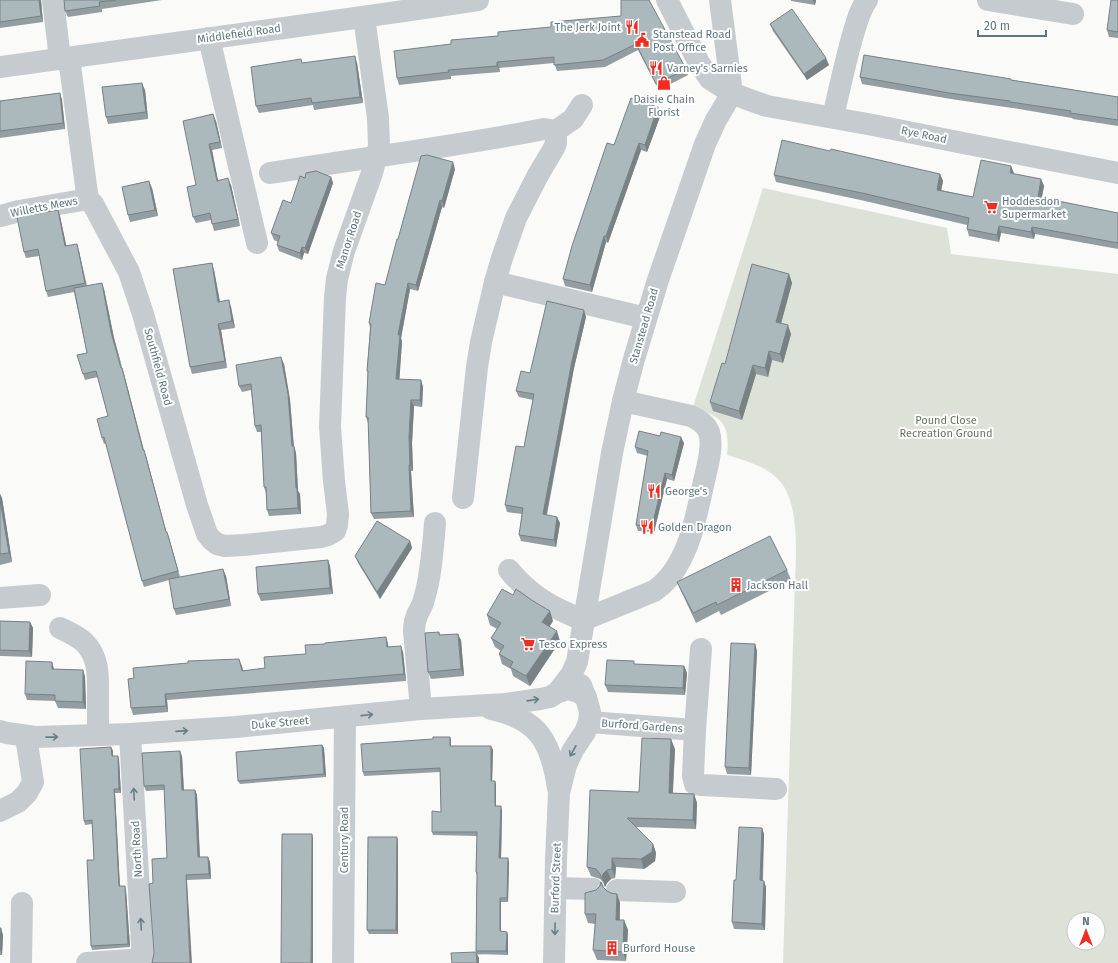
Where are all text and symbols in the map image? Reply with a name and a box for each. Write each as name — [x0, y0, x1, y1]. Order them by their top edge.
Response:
scale bar — [978, 12, 1046, 38]
restaurant icon: The Jerk Joint — [624, 19, 640, 35]
text: 20 m — [984, 19, 1010, 33]
place label: The Jerk Joint — [555, 21, 621, 34]
street label: Middlefield Road — [196, 22, 282, 46]
place label: Stanstead Road Post Office — [653, 28, 731, 54]
public building icon: Stanstead Road Post Office — [634, 32, 650, 48]
restaurant icon: Varney's Sarnies — [648, 60, 664, 76]
place label: Varney's Sarnies — [667, 62, 748, 75]
shop icon: Daisie Chain Florist — [656, 75, 672, 91]
place label: Daisie Chain Florist — [633, 93, 695, 119]
street label: Rye Road — [900, 124, 948, 146]
street label: Willetts Mews — [9, 194, 79, 220]
place label: Hoddesdon Supermarket — [1002, 195, 1066, 221]
supermarket icon: Hoddesdon Supermarket — [983, 199, 999, 215]
street label: Manor Road — [334, 209, 364, 271]
street label: Stanstead Road — [627, 287, 661, 365]
street label: Southfield Road — [141, 327, 175, 407]
park label: Pound Close Recreation Ground — [899, 414, 993, 440]
restaurant icon: George's — [646, 483, 662, 499]
place label: George's — [665, 485, 707, 498]
restaurant icon: Golden Dragon — [639, 519, 655, 535]
place label: Golden Dragon — [658, 521, 732, 534]
building icon: Jackson Hall — [728, 577, 744, 593]
place label: Jackson Hall — [747, 579, 808, 592]
supermarket icon: Tesco Express — [520, 636, 536, 652]
place label: Tesco Express — [539, 638, 607, 651]
one-way arrow — [526, 696, 539, 704]
one-way arrow — [361, 711, 374, 718]
street label: Duke Street — [251, 714, 309, 732]
street label: Burford Gardens — [601, 717, 683, 735]
one-way arrow — [175, 727, 188, 734]
one-way arrow — [45, 733, 58, 741]
one-way arrow — [569, 745, 577, 757]
one-way arrow — [130, 788, 137, 801]
street label: Century Road — [338, 807, 351, 873]
street label: North Road — [129, 820, 145, 878]
street label: Burford Street — [548, 842, 564, 914]
north arrow — [1066, 911, 1106, 951]
text: N — [1082, 915, 1090, 928]
one-way arrow — [137, 918, 145, 931]
one-way arrow — [551, 922, 558, 935]
building icon: Burford House — [604, 940, 620, 956]
place label: Burford House — [623, 942, 695, 955]

